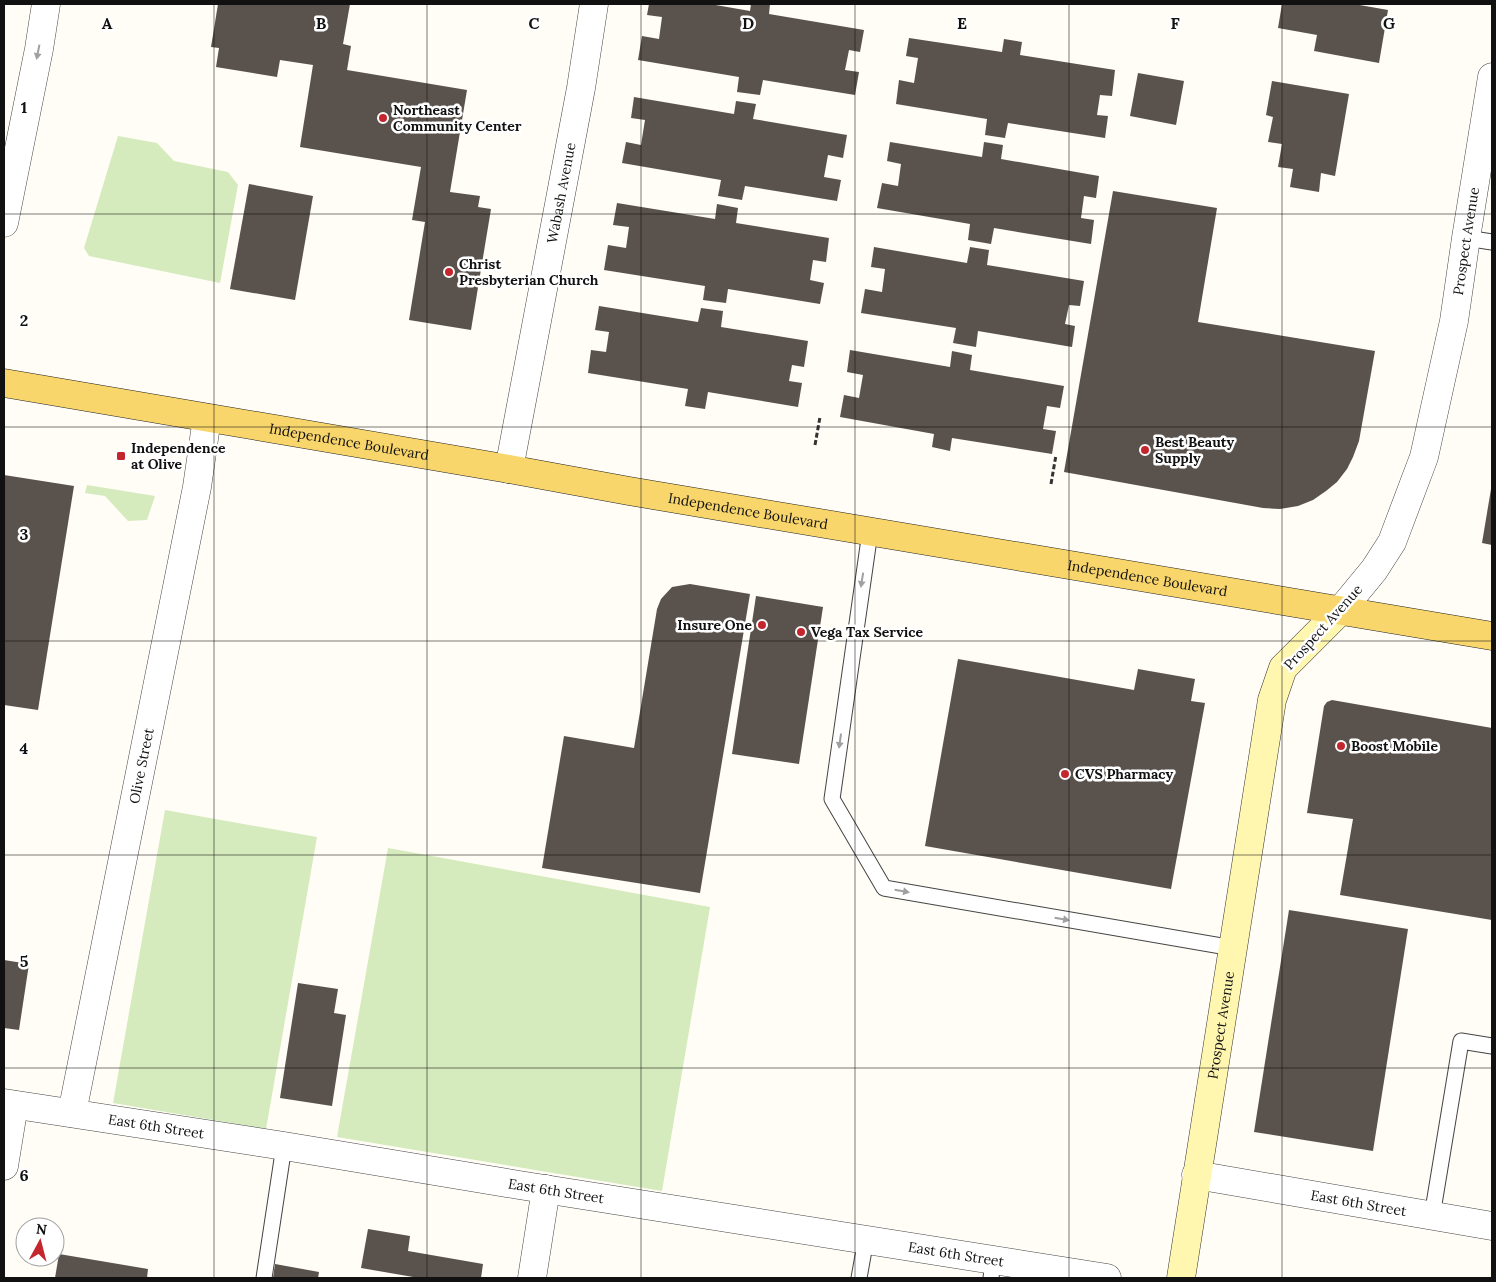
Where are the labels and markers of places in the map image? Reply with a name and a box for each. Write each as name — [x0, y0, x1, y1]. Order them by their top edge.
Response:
place label: Northeast Community Center — [393, 101, 522, 135]
marker: Northeast Community Center — [377, 112, 389, 124]
place label: Christ Presbyterian Church — [459, 255, 599, 289]
marker: Christ Presbyterian Church — [443, 266, 455, 278]
place label: Best Beauty Supply — [1155, 433, 1235, 467]
place label: Independence at Olive — [131, 439, 226, 473]
marker: Best Beauty Supply — [1139, 444, 1151, 456]
marker: Independence at Olive — [115, 450, 127, 462]
place label: Insure One — [677, 616, 752, 634]
marker: Insure One — [756, 619, 768, 631]
place label: Vega Tax Service — [811, 623, 924, 641]
marker: Vega Tax Service — [795, 626, 807, 638]
place label: Boost Mobile — [1351, 737, 1438, 755]
marker: Boost Mobile — [1335, 740, 1347, 752]
place label: CVS Pharmacy — [1075, 765, 1174, 783]
marker: CVS Pharmacy — [1059, 768, 1071, 780]

